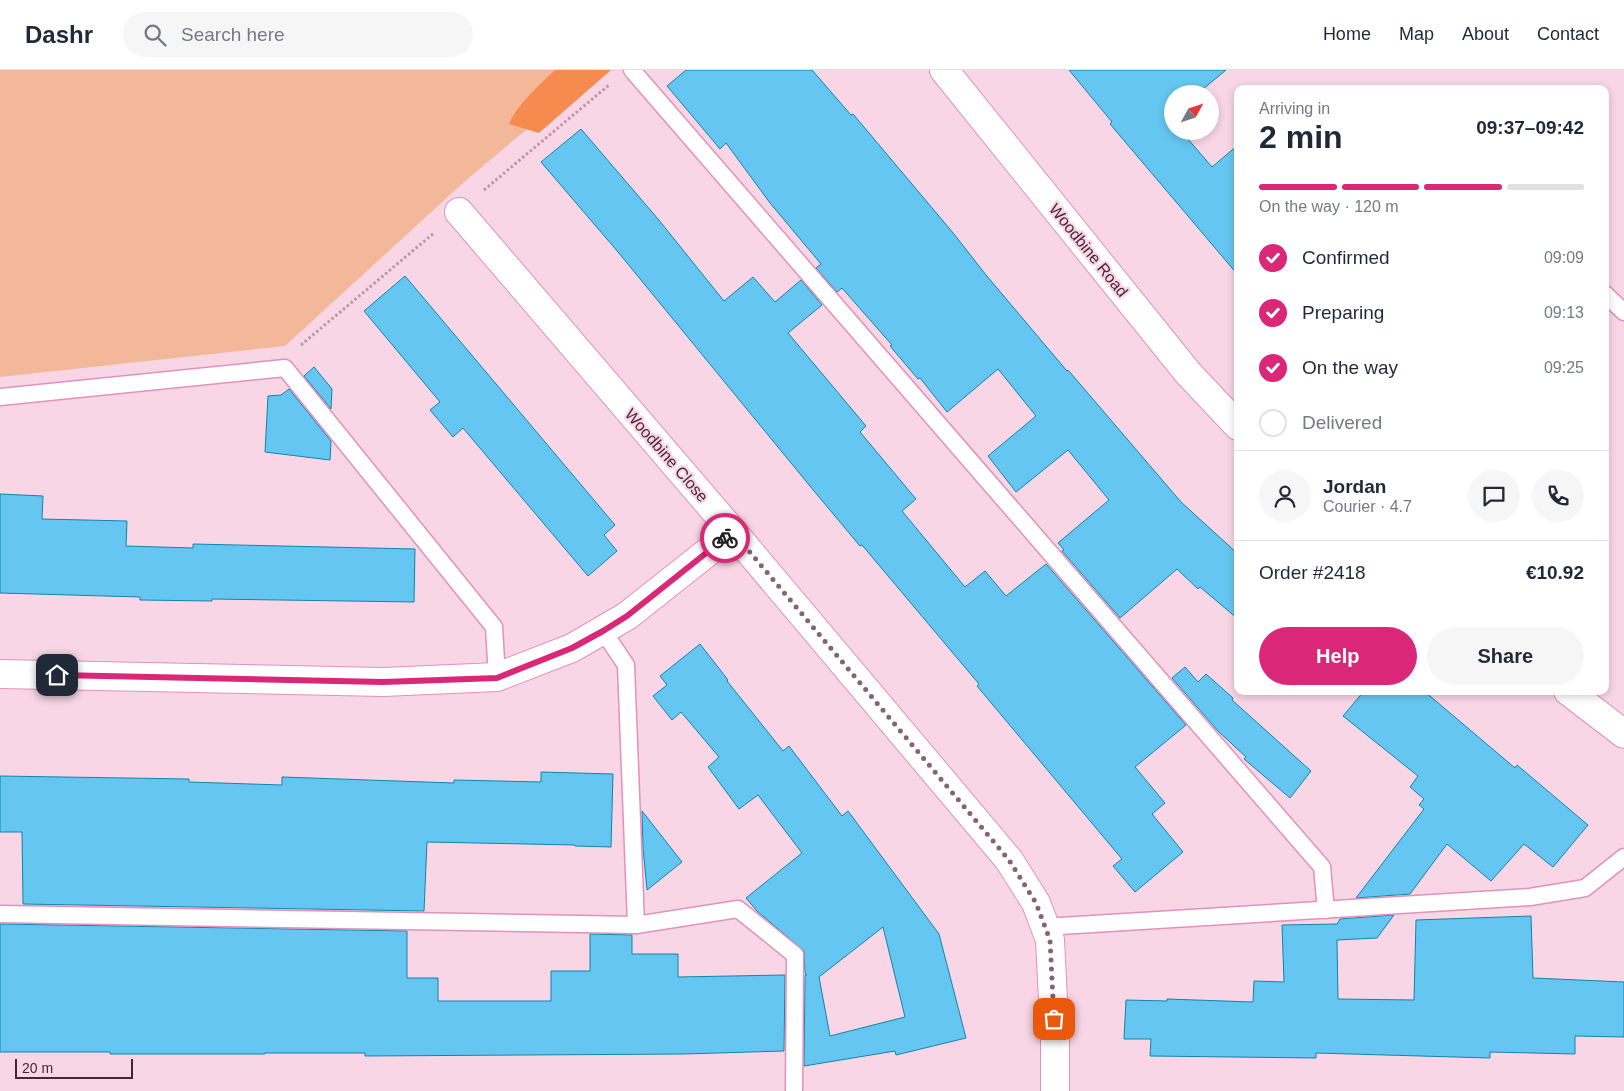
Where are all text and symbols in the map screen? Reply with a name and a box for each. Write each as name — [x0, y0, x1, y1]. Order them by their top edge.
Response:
search box — [123, 12, 473, 57]
text: Dashr — [25, 21, 93, 48]
icon: search — [141, 21, 169, 49]
text: Search here — [181, 24, 285, 45]
text: Home — [1323, 24, 1371, 44]
text: Map — [1399, 24, 1434, 44]
text: About — [1462, 24, 1509, 44]
text: Contact — [1537, 24, 1599, 44]
north arrow — [1164, 85, 1219, 140]
map controls — [1164, 85, 1219, 140]
text: Arriving in — [1259, 100, 1330, 117]
text: 09:37–09:42 — [1476, 117, 1584, 138]
text: 2 min — [1259, 119, 1343, 155]
text: On the way · 120 m — [1259, 198, 1399, 215]
street label: Woodbine Road — [1046, 200, 1131, 300]
icon: check — [1259, 244, 1287, 272]
text: Confirmed — [1302, 247, 1390, 268]
text: 09:09 — [1544, 249, 1584, 266]
icon: check — [1259, 299, 1287, 327]
text: Preparing — [1302, 302, 1384, 323]
text: 09:13 — [1544, 304, 1584, 321]
icon: check — [1259, 354, 1287, 382]
text: On the way — [1302, 357, 1398, 378]
text: 09:25 — [1544, 359, 1584, 376]
street label: Woodbine Close — [622, 406, 712, 505]
text: Delivered — [1302, 412, 1382, 433]
button: person — [1259, 470, 1311, 522]
button: chat — [1468, 470, 1520, 522]
button: phone — [1532, 470, 1584, 522]
text: Jordan — [1323, 476, 1386, 497]
text: Courier · 4.7 — [1323, 498, 1412, 515]
courier — [700, 513, 750, 563]
icon: bike — [711, 524, 739, 552]
text: Order #2418 — [1259, 562, 1366, 583]
text: €10.92 — [1526, 562, 1584, 583]
button: Help — [1259, 627, 1417, 685]
button: Share — [1427, 627, 1584, 685]
pin — [36, 654, 78, 696]
icon: home — [43, 661, 71, 689]
pin — [1033, 998, 1075, 1040]
icon: bag — [1040, 1005, 1068, 1033]
scale bar — [15, 1056, 132, 1079]
text: 20 m — [22, 1060, 53, 1076]

